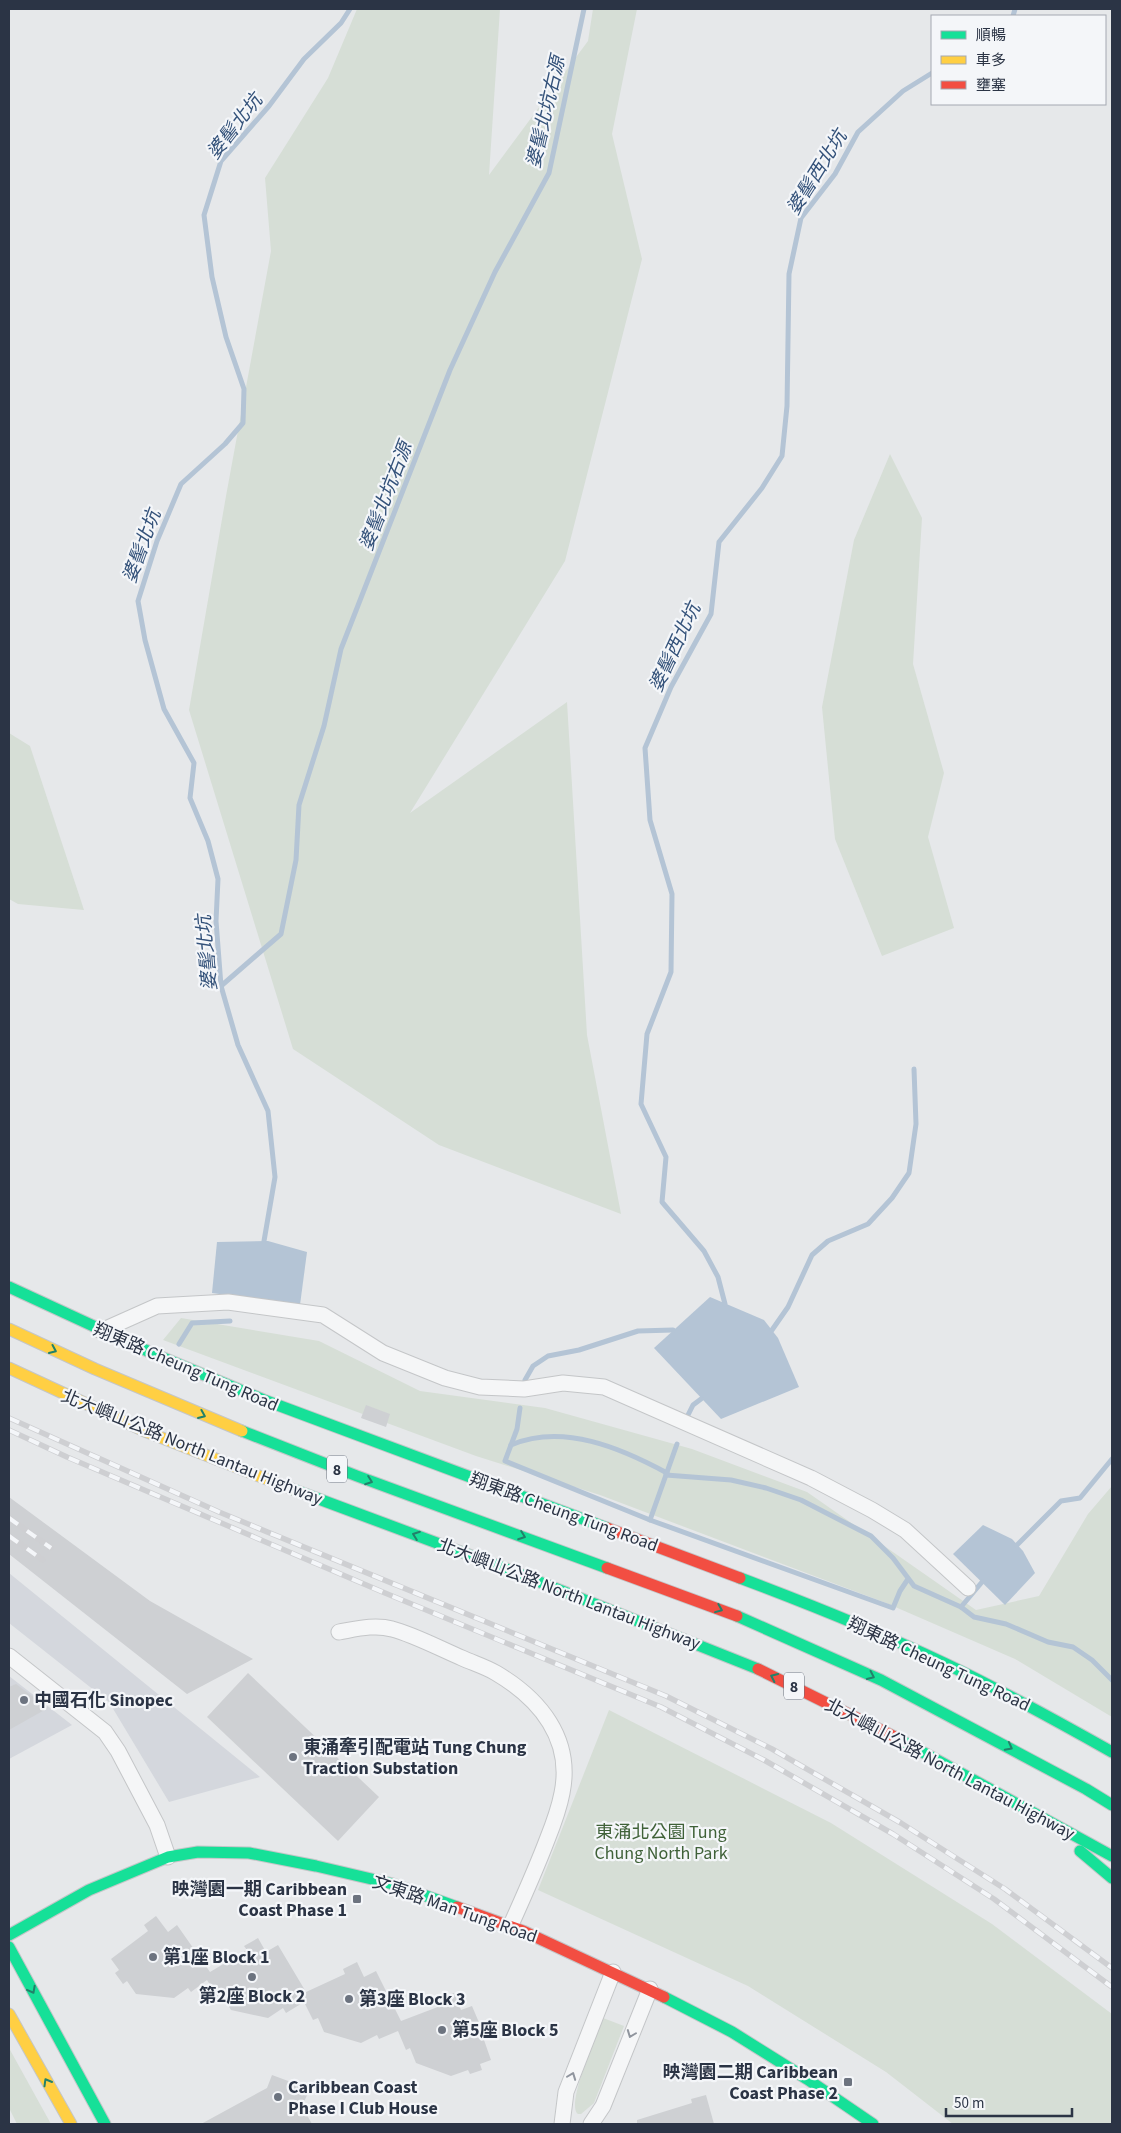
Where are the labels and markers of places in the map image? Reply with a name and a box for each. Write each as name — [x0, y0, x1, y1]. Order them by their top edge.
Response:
place label: 中國石化 Sinopec — [34, 1688, 173, 1713]
marker: 中國石化 Sinopec — [18, 1694, 30, 1706]
place label: 東涌牽引配電站 Tung Chung Traction Substation — [303, 1735, 527, 1781]
marker: 東涌牽引配電站 Tung Chung Traction Substation — [287, 1751, 299, 1763]
place label: 映灣園一期 Caribbean Coast Phase 1 — [172, 1877, 347, 1923]
marker: 映灣園一期 Caribbean Coast Phase 1 — [351, 1893, 363, 1905]
place label: 第1座 Block 1 — [163, 1945, 270, 1970]
marker: 第1座 Block 1 — [147, 1951, 159, 1963]
marker: 第2座 Block 2 — [246, 1971, 258, 1983]
place label: 第2座 Block 2 — [199, 1984, 305, 2009]
place label: 第3座 Block 3 — [359, 1987, 466, 2012]
marker: 第3座 Block 3 — [343, 1993, 355, 2005]
place label: 第5座 Block 5 — [452, 2018, 559, 2043]
marker: 第5座 Block 5 — [436, 2024, 448, 2036]
place label: 映灣園二期 Caribbean Coast Phase 2 — [663, 2060, 838, 2106]
place label: Caribbean Coast Phase I Club House — [288, 2075, 438, 2121]
marker: 映灣園二期 Caribbean Coast Phase 2 — [842, 2076, 854, 2088]
marker: Caribbean Coast Phase I Club House — [272, 2091, 284, 2103]

